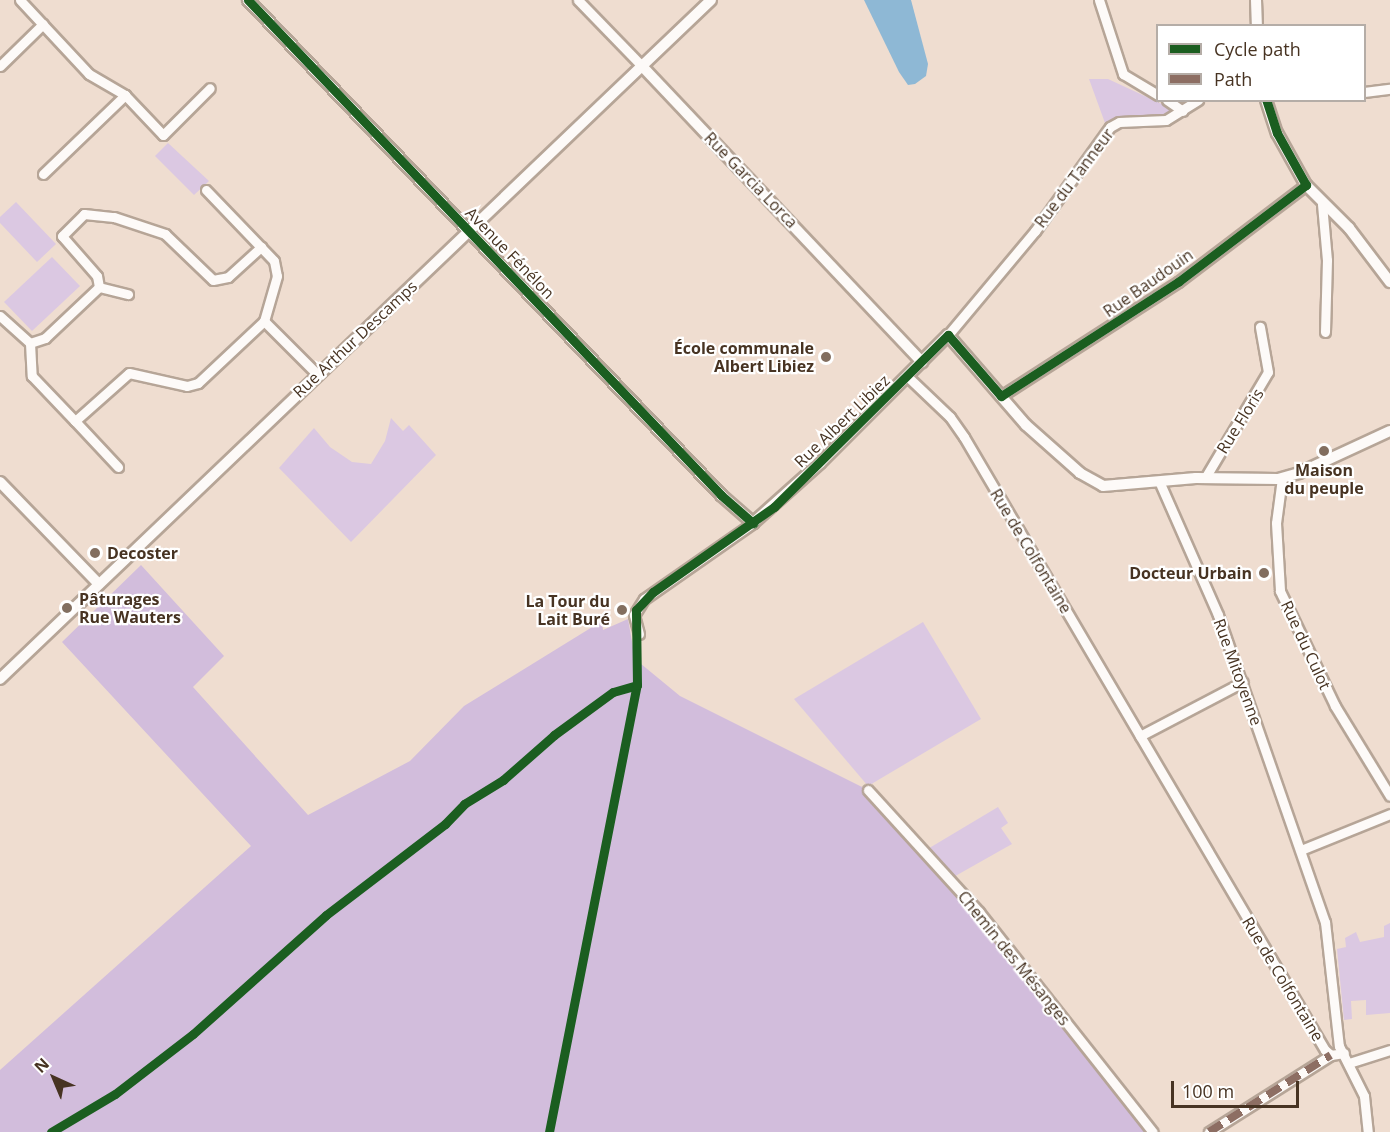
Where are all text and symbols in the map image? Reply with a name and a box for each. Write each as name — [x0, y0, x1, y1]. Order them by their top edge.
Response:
legend — [1156, 24, 1366, 102]
text: Cycle path — [1214, 37, 1301, 61]
text: Path — [1214, 67, 1252, 91]
street label: Rue du Tanneur — [1030, 125, 1118, 231]
street label: Rue Garcia Lorca — [700, 128, 802, 232]
street label: Avenue Fénélon — [462, 203, 558, 303]
street label: Rue Baudouin — [1100, 245, 1196, 321]
street label: Rue Arthur Descamps — [289, 277, 421, 401]
place label: École communale Albert Libiez — [674, 338, 814, 376]
marker: École communale Albert Libiez — [819, 350, 833, 364]
street label: Rue Albert Libiez — [790, 371, 894, 471]
street label: Rue Floris — [1213, 385, 1267, 457]
marker: Maison du peuple — [1317, 444, 1331, 458]
place label: Maison du peuple — [1284, 460, 1364, 498]
street label: Rue de Colfontaine — [986, 485, 1076, 617]
place label: Decoster — [107, 543, 178, 563]
marker: Decoster — [88, 546, 102, 560]
place label: Docteur Urbain — [1129, 563, 1252, 583]
marker: Docteur Urbain — [1257, 566, 1271, 580]
place label: Pâturages Rue Wauters — [79, 589, 181, 627]
place label: La Tour du Lait Buré — [525, 591, 610, 629]
street label: Rue du Culot — [1277, 598, 1335, 692]
marker: Pâturages Rue Wauters — [60, 601, 74, 615]
marker: La Tour du Lait Buré — [615, 603, 629, 617]
street label: Rue Mitoyenne — [1210, 616, 1266, 728]
street label: Chemin des Mésanges — [954, 887, 1074, 1029]
street label: Rue de Colfontaine — [1238, 913, 1328, 1045]
north arrow — [24, 1048, 84, 1108]
text: N — [29, 1053, 54, 1077]
scale bar — [1174, 1069, 1302, 1107]
text: 100 m — [1182, 1079, 1234, 1103]

